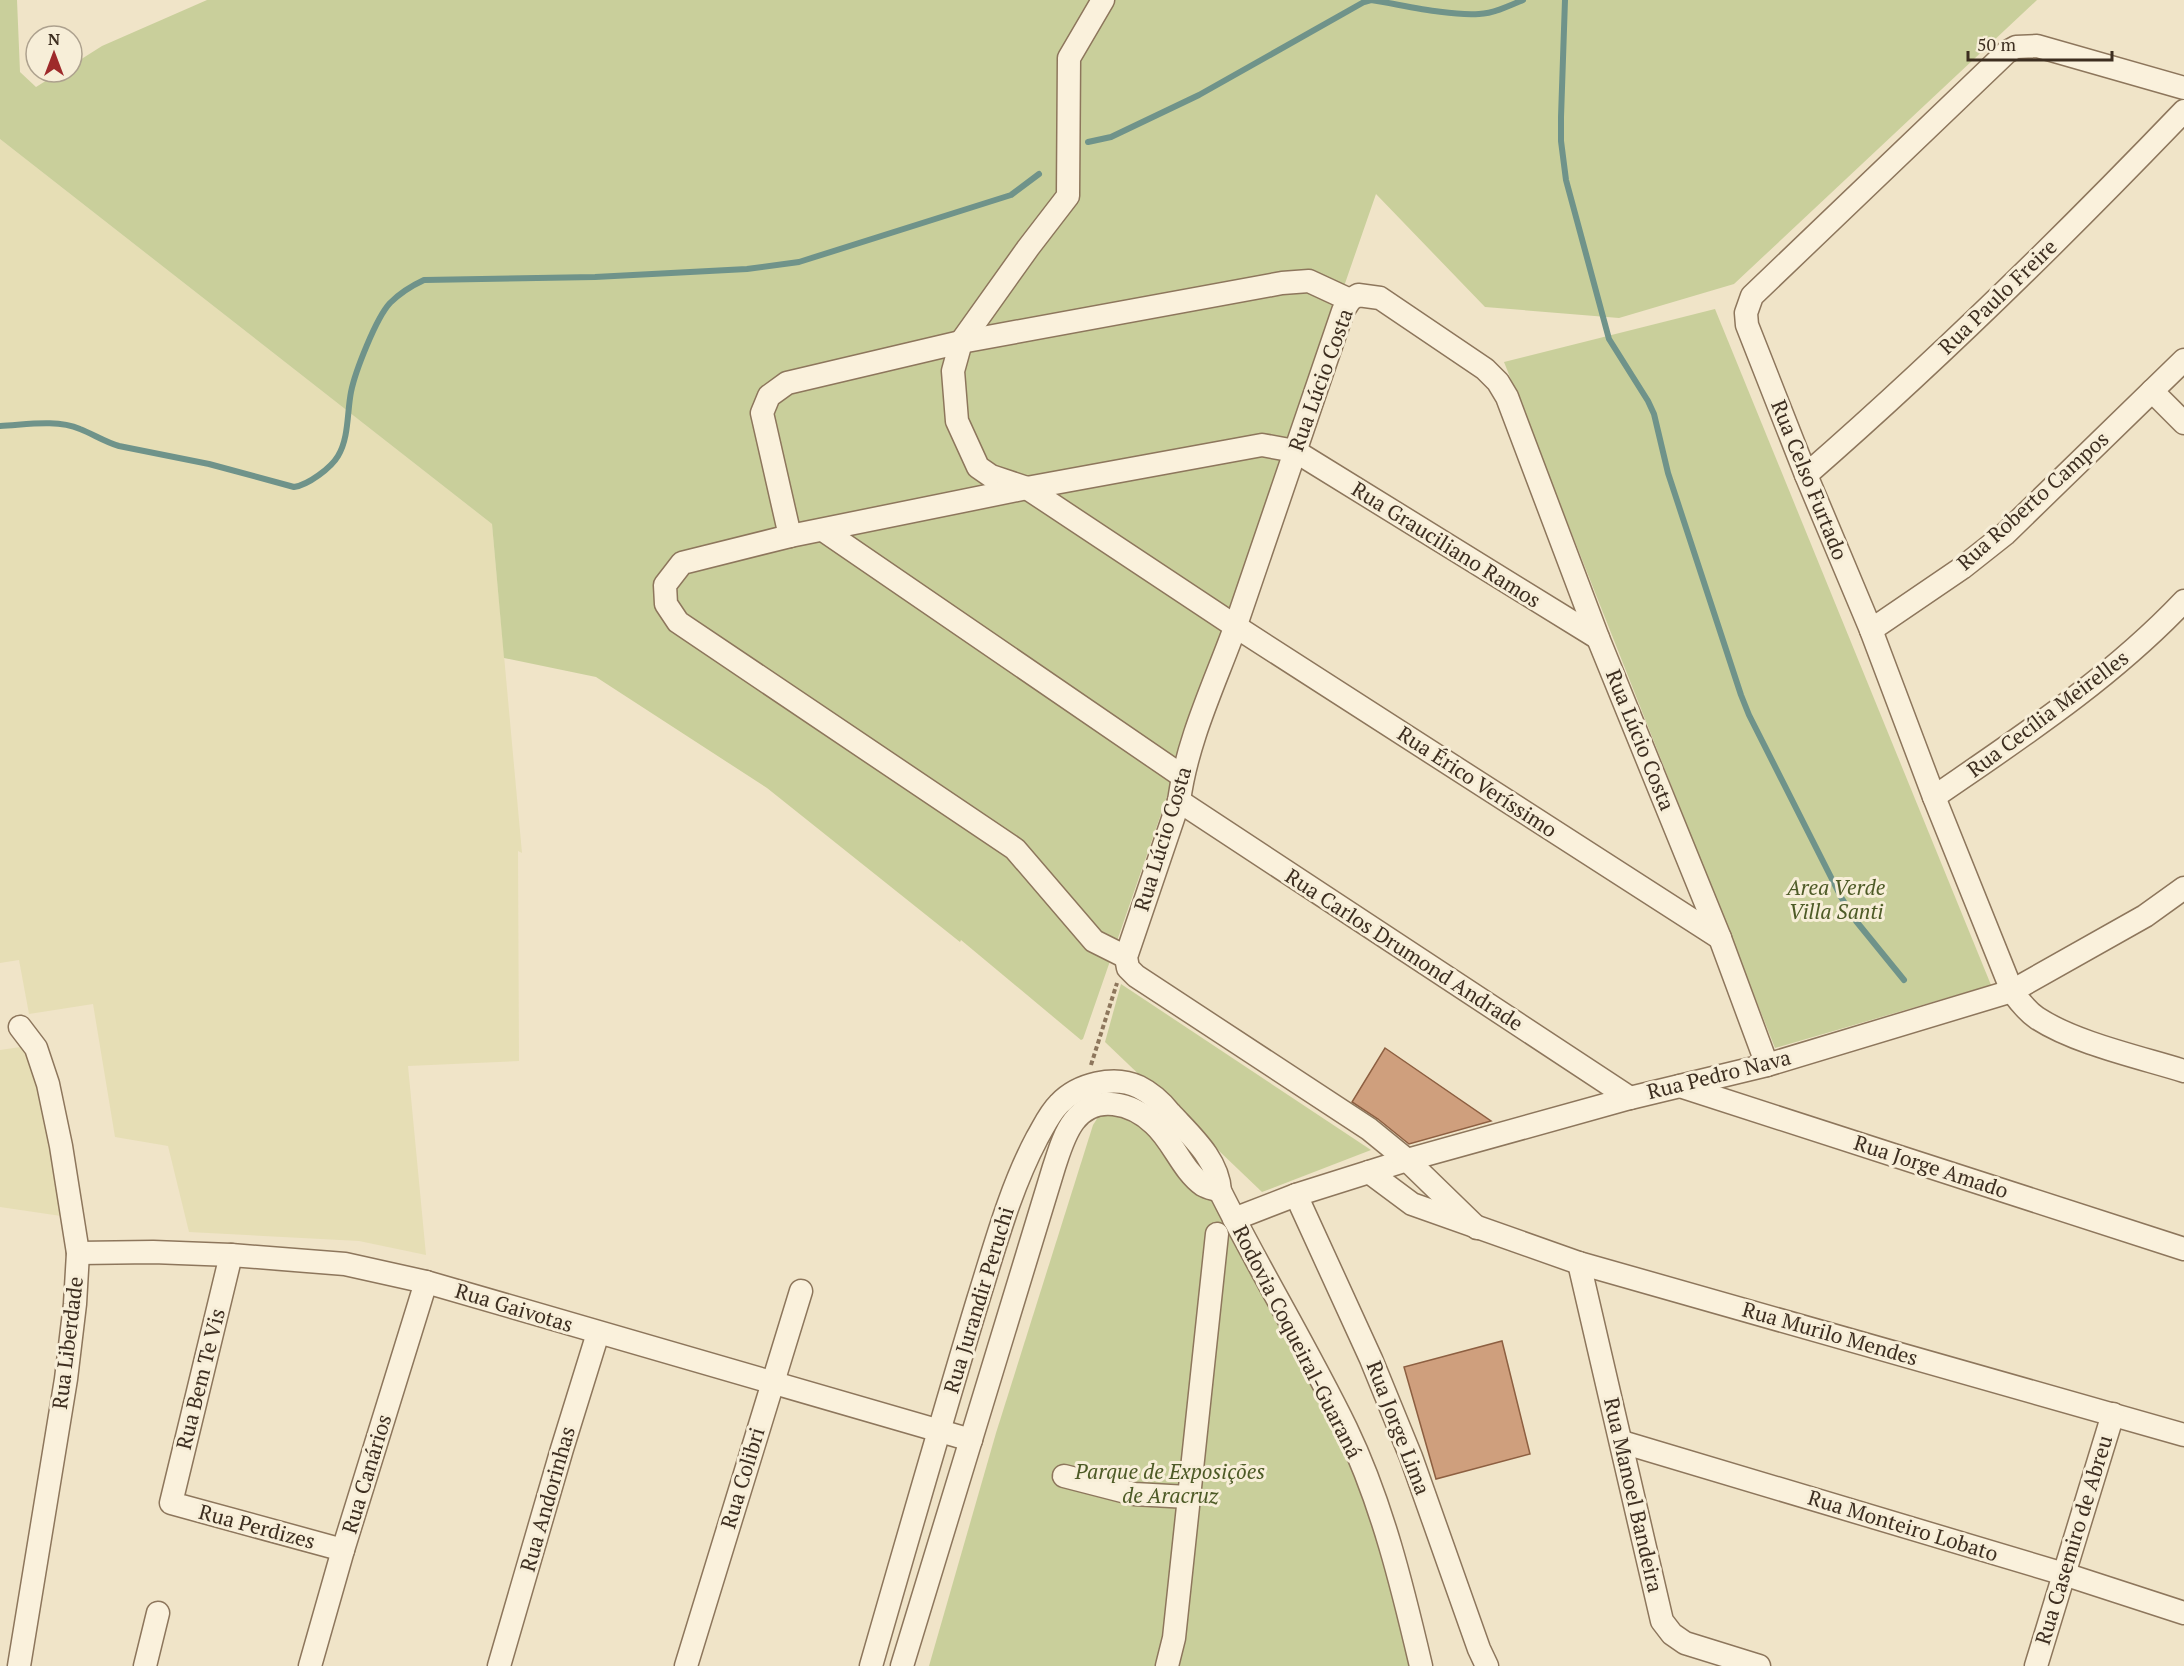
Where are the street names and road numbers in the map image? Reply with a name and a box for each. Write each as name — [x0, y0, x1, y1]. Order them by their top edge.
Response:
street label: Rua Paulo Freire — [1932, 233, 2063, 360]
street label: Rua Lúcio Costa — [1281, 304, 1359, 455]
street label: Rua Celso Furtado — [1765, 396, 1855, 564]
street label: Rua Roberto Campos — [1950, 425, 2114, 576]
street label: Rua Grauciliano Ramos — [1347, 475, 1546, 614]
street label: Rua Cecília Meirelles — [1961, 643, 2134, 783]
street label: Rua Lúcio Costa — [1600, 665, 1682, 815]
street label: Rua Érico Veríssimo — [1392, 719, 1563, 843]
street label: Rua Lúcio Costa — [1127, 763, 1197, 914]
street label: Rua Carlos Drumond Andrade — [1280, 862, 1529, 1037]
street label: Rua Pedro Nava — [1644, 1043, 1794, 1105]
street label: Rua Jorge Amado — [1851, 1128, 2012, 1204]
street label: Rua Jurandir Peruchi — [936, 1203, 1020, 1396]
street label: Rodovia Coqueiral-Guaraná — [1227, 1220, 1369, 1463]
street label: Rua Liberdade — [45, 1275, 89, 1411]
street label: Rua Gaivotas — [452, 1276, 577, 1338]
street label: Rua Murilo Mendes — [1739, 1295, 1921, 1371]
street label: Rua Bem Te Vis — [169, 1305, 231, 1452]
street label: Rua Jorge Lima — [1361, 1357, 1437, 1499]
street label: Rua Manoel Bandeira — [1598, 1395, 1670, 1595]
street label: Rua Canários — [335, 1411, 397, 1537]
street label: Rua Andorinhas — [513, 1423, 581, 1575]
street label: Rua Colibri — [713, 1424, 771, 1532]
street label: Rua Casemiro de Abreu — [2028, 1432, 2118, 1648]
street label: Rua Monteiro Lobato — [1805, 1483, 2002, 1567]
street label: Rua Perdizes — [196, 1497, 318, 1555]

